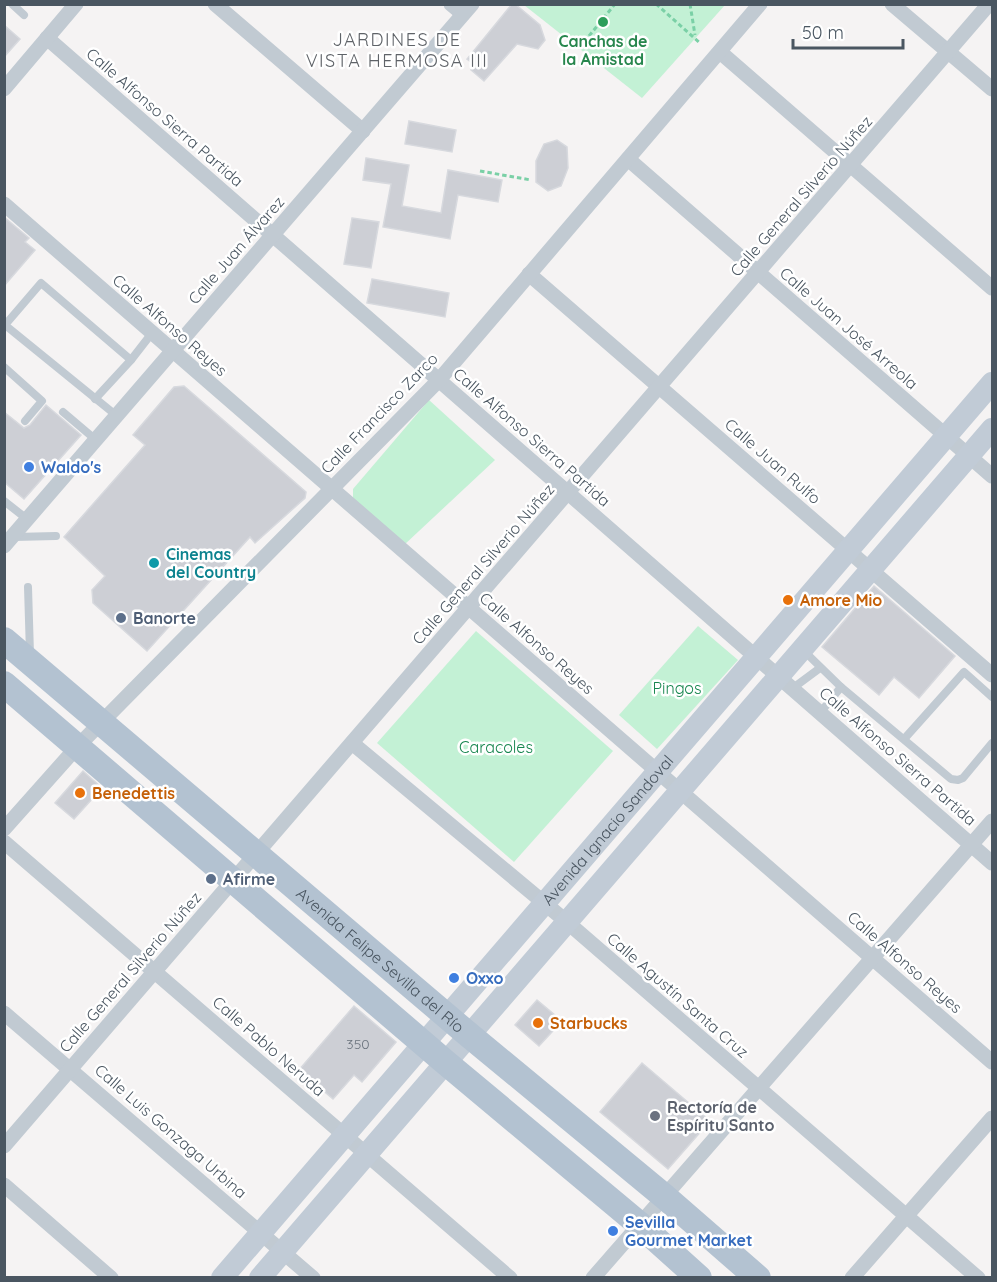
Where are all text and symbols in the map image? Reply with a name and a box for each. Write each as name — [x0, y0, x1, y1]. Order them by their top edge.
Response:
scale bar — [793, 12, 902, 50]
marker: Canchas de la Amistad — [596, 15, 610, 29]
text: 50 m — [802, 21, 844, 44]
district label: JARDINES DE VISTA HERMOSA III — [306, 28, 488, 72]
place label: Canchas de la Amistad — [558, 31, 648, 69]
street label: Calle Alfonso Sierra Partida — [82, 43, 248, 191]
street label: Calle General Silverio Núñez — [726, 112, 876, 280]
street label: Calle Juan Álvarez — [184, 192, 288, 308]
street label: Calle Juan José Arreola — [776, 263, 922, 393]
street label: Calle Alfonso Reyes — [109, 270, 231, 380]
street label: Calle Francisco Zarco — [316, 349, 442, 477]
street label: Calle Alfonso Sierra Partida — [449, 363, 615, 511]
street label: Calle Juan Rulfo — [721, 414, 825, 508]
place label: Waldo's — [41, 457, 102, 477]
marker: Waldo's — [22, 460, 36, 474]
street label: Calle General Silverio Núñez — [408, 480, 558, 648]
place label: Cinemas del Country — [166, 544, 256, 582]
marker: Cinemas del Country — [147, 556, 161, 570]
street label: Calle Alfonso Reyes — [476, 588, 598, 698]
place label: Amore Mio — [800, 590, 882, 610]
marker: Amore Mio — [781, 593, 795, 607]
place label: Banorte — [133, 608, 196, 628]
marker: Banorte — [114, 611, 128, 625]
park label: Pingos — [652, 678, 702, 698]
street label: Calle Alfonso Sierra Partida — [815, 682, 981, 830]
park label: Caracoles — [459, 737, 533, 757]
street label: Avenida Ignacio Sandoval — [537, 751, 678, 909]
place label: Benedettis — [92, 783, 175, 803]
marker: Benedettis — [73, 786, 87, 800]
place label: Afirme — [223, 869, 275, 889]
marker: Afirme — [204, 872, 218, 886]
street label: Avenida Felipe Sevilla del Río — [293, 883, 468, 1037]
street label: Calle General Silverio Núñez — [55, 888, 205, 1056]
street label: Calle Alfonso Reyes — [844, 907, 966, 1017]
street label: Calle Agustín Santa Cruz — [603, 928, 753, 1062]
place label: Oxxo — [466, 968, 504, 988]
marker: Oxxo — [447, 971, 461, 985]
street label: Calle Pablo Neruda — [209, 992, 329, 1100]
place label: Starbucks — [550, 1013, 628, 1033]
marker: Starbucks — [531, 1016, 545, 1030]
house number: 350 — [346, 1035, 370, 1053]
street label: Calle Luis Gonzaga Urbina — [91, 1060, 251, 1202]
place label: Rectoría de Espíritu Santo — [667, 1097, 774, 1135]
marker: Rectoría de Espíritu Santo — [648, 1109, 662, 1123]
place label: Sevilla Gourmet Market — [625, 1212, 753, 1250]
marker: Sevilla Gourmet Market — [606, 1224, 620, 1238]

